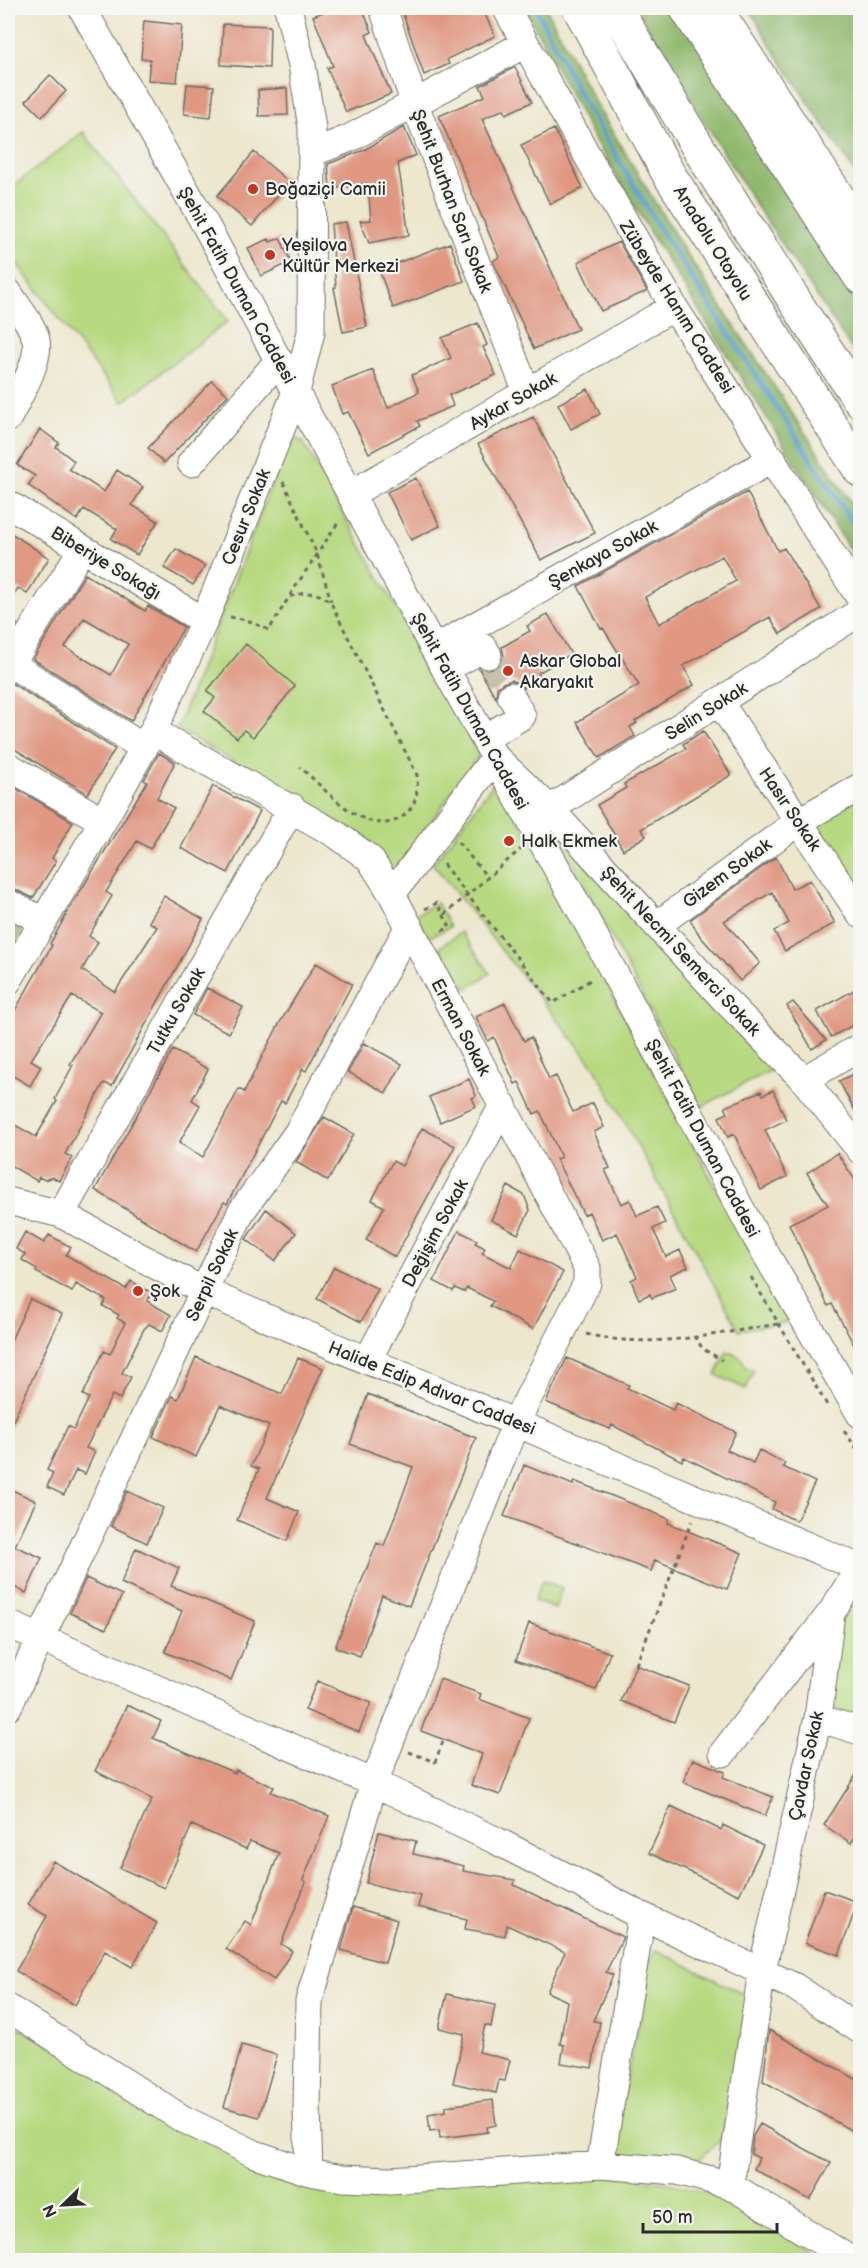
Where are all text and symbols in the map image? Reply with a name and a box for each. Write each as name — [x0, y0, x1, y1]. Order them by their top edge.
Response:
street label: Şehit Burhan Sarı Sokak — [407, 107, 496, 296]
place label: Boğaziçi Camii — [265, 179, 386, 200]
marker: Boğaziçi Camii — [246, 182, 260, 196]
street label: Anadolu Otoyolu — [669, 182, 756, 305]
street label: Şehit Fatih Duman Caddesi — [174, 183, 299, 387]
street label: Zübeyde Hanım Caddesi — [614, 216, 738, 398]
place label: Yeşilova Kültür Merkezi — [281, 235, 399, 277]
marker: Yeşilova Kültür Merkezi — [263, 248, 277, 262]
street label: Aykar Sokak — [466, 368, 561, 435]
street label: Cesur Sokak — [218, 466, 275, 568]
street label: Şenkaya Sokak — [545, 516, 662, 593]
street label: Biberiye Sokağı — [47, 522, 165, 605]
street label: Şehit Fatih Duman Caddesi — [407, 609, 532, 813]
place label: Askar Global Akaryakıt — [520, 651, 621, 693]
marker: Askar Global Akaryakıt — [501, 664, 515, 678]
street label: Selin Sokak — [661, 678, 751, 745]
street label: Hasır Sokak — [754, 764, 825, 855]
place label: Halk Ekmek — [521, 831, 617, 852]
marker: Halk Ekmek — [502, 834, 516, 848]
street label: Gizem Sokak — [679, 834, 776, 913]
street label: Şehit Necmi Semerci Sokak — [597, 862, 765, 1040]
street label: Tutku Sokak — [143, 964, 210, 1058]
street label: Erman Sokak — [426, 975, 495, 1079]
street label: Şehit Fatih Duman Caddesi — [641, 1035, 764, 1241]
street label: Değişim Sokak — [398, 1175, 473, 1291]
street label: Serpil Sokak — [182, 1225, 243, 1325]
place label: Şok — [150, 1281, 180, 1302]
marker: Şok — [131, 1284, 145, 1298]
street label: Halide Edip Adıvar Caddesi — [325, 1337, 539, 1440]
street label: Çavdar Sokak — [785, 1709, 828, 1823]
north arrow — [33, 2175, 93, 2235]
scale bar — [643, 2196, 776, 2234]
text: N — [40, 2201, 62, 2220]
text: 50 m — [652, 2207, 693, 2228]

